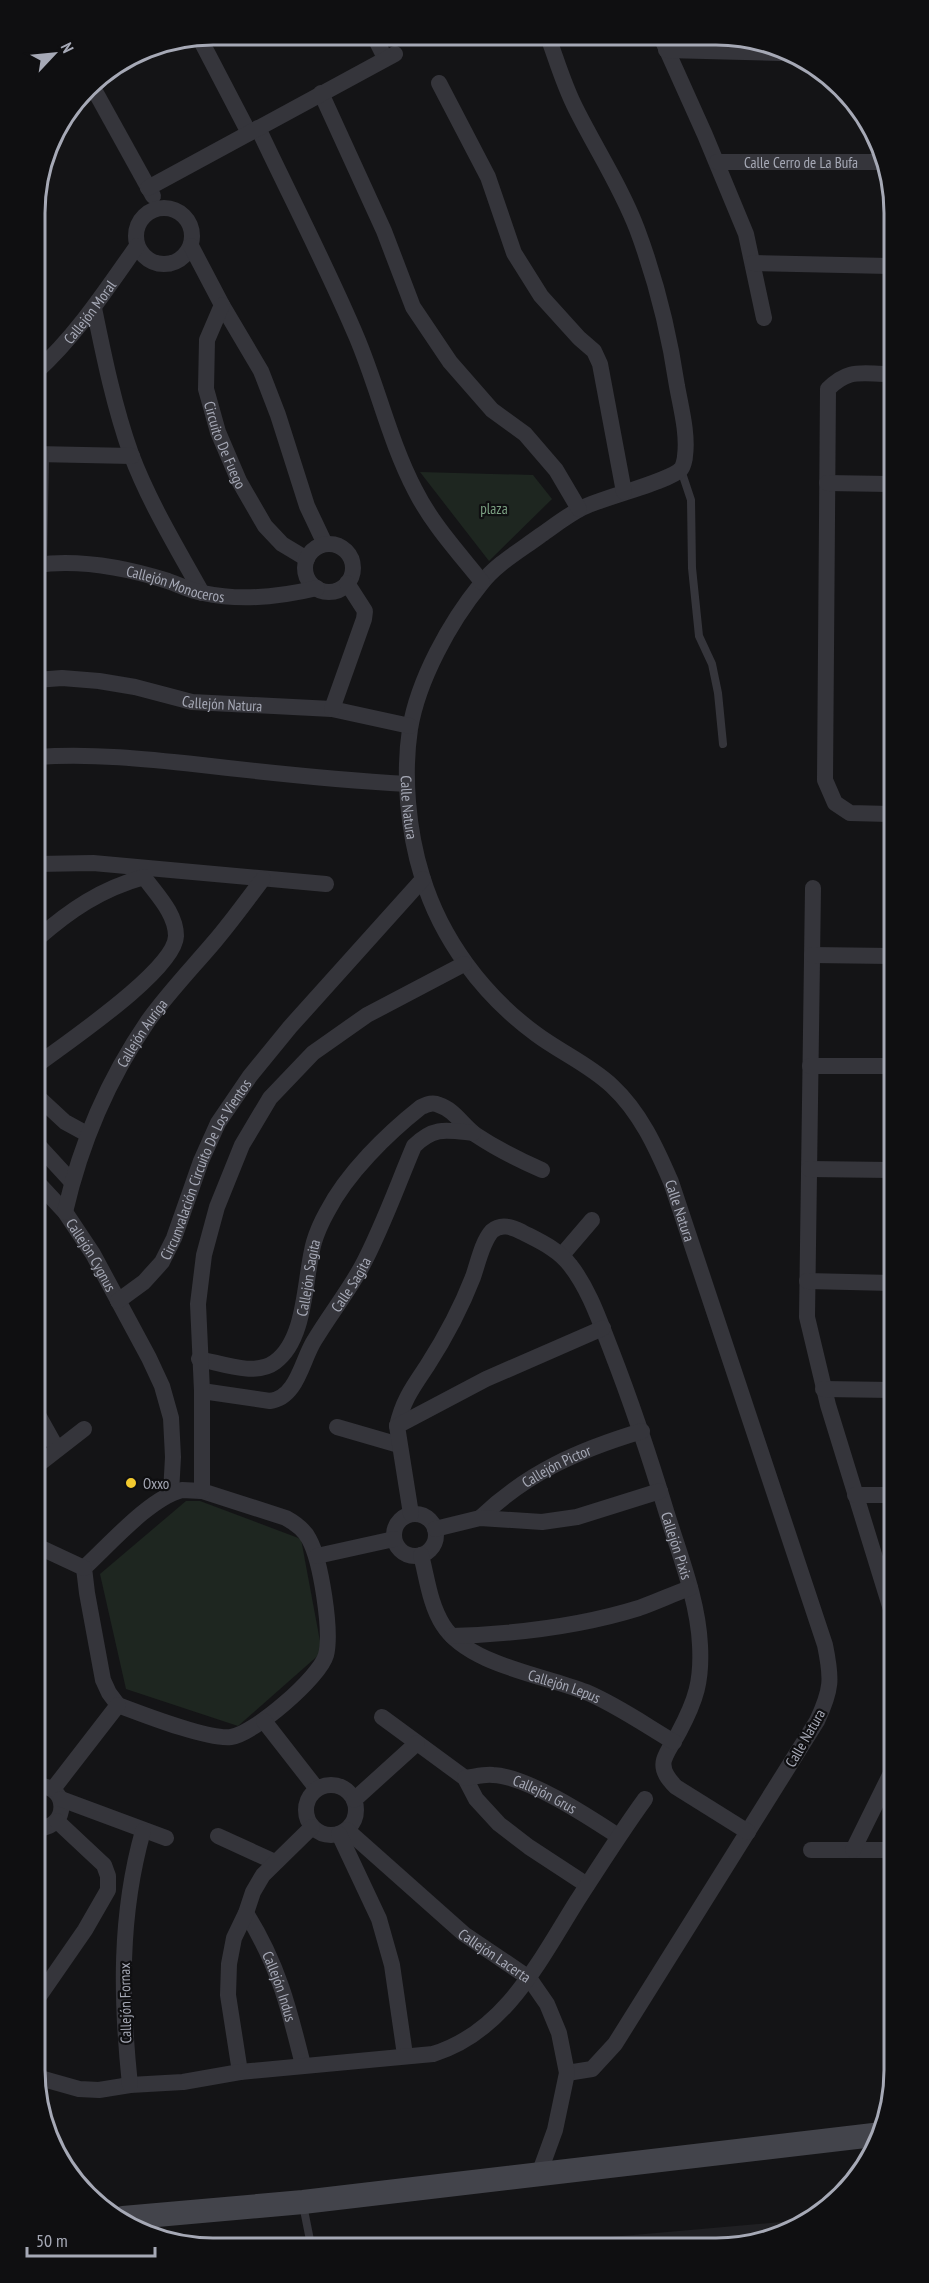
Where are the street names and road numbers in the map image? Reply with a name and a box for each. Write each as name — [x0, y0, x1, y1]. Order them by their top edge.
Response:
street label: Calle Cerro de La Bufa — [744, 153, 858, 172]
street label: Callejón Moral — [59, 276, 120, 347]
street label: Circuito De Fuego — [200, 399, 251, 492]
street label: Callejón Monoceros — [125, 561, 225, 606]
street label: Callejón Natura — [180, 690, 263, 715]
street label: Calle Natura — [397, 775, 422, 841]
street label: Callejón Auriga — [112, 995, 171, 1071]
street label: Circunvalación Circuito De Los Vientos — [155, 1075, 255, 1263]
street label: Calle Natura — [661, 1177, 700, 1244]
street label: Callejón Cygnus — [62, 1215, 121, 1295]
street label: Callejón Sagita — [291, 1237, 324, 1318]
street label: Calle Sagita — [326, 1254, 375, 1316]
street label: Callejón Pictor — [518, 1440, 594, 1491]
street label: Callejón Pixis — [657, 1509, 697, 1582]
street label: Callejón Lepus — [526, 1665, 604, 1707]
street label: Calle Natura — [781, 1706, 829, 1770]
street label: Callejón Grus — [511, 1770, 580, 1817]
street label: Callejón Lacerta — [455, 1924, 535, 1986]
street label: Callejón Indus — [259, 1948, 301, 2024]
street label: Callejón Fornax — [115, 1962, 135, 2044]

